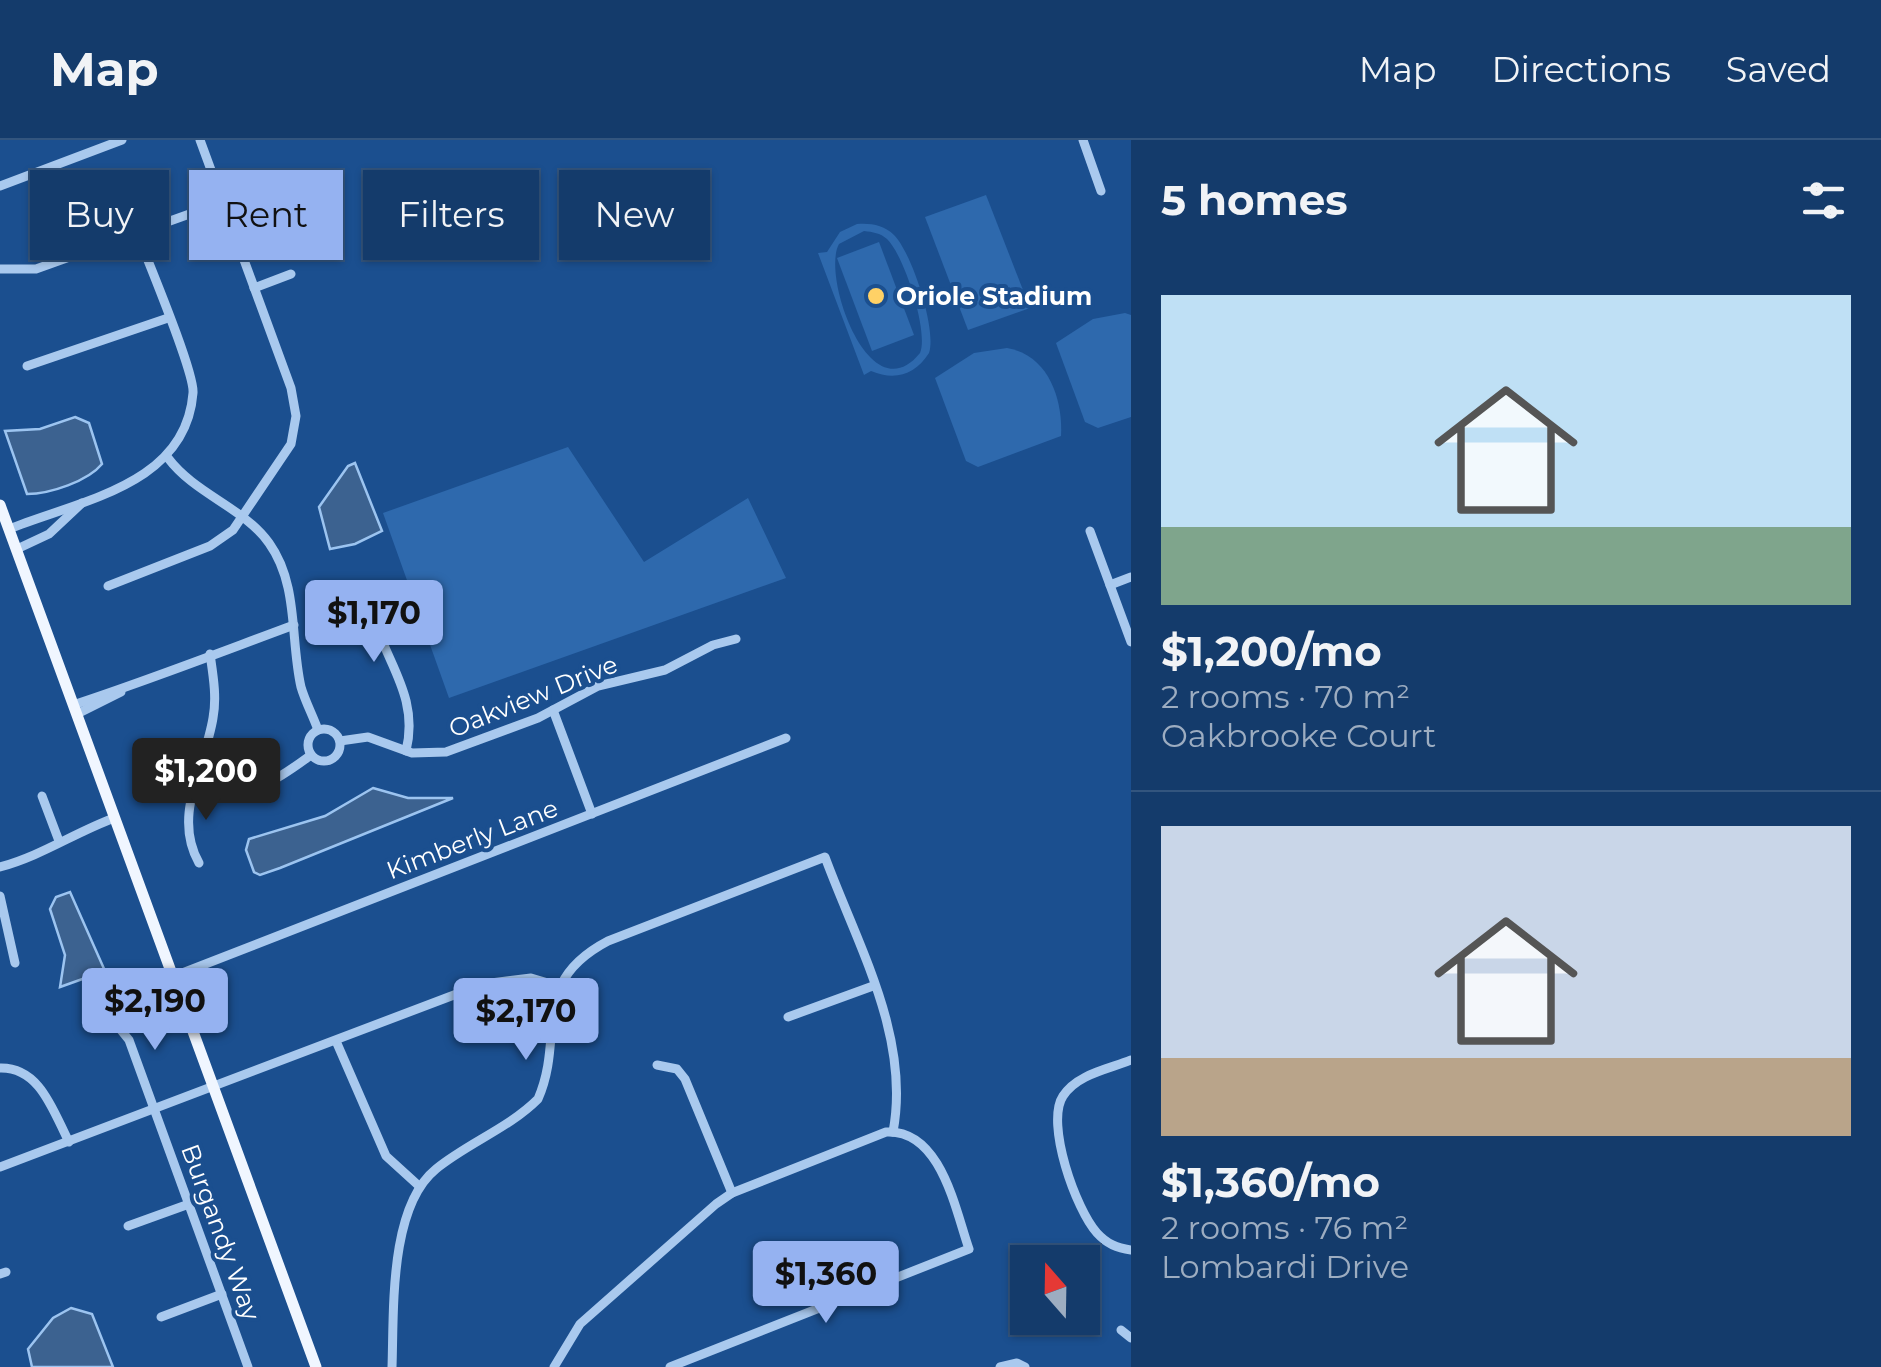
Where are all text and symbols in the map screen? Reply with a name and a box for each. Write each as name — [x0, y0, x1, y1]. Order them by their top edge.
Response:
text: Map — [50, 40, 159, 98]
text: Map — [1359, 48, 1437, 91]
text: Directions — [1492, 48, 1671, 91]
text: Saved — [1726, 48, 1831, 91]
chip: Buy — [30, 170, 169, 260]
chip: Rent — [189, 170, 343, 260]
chip: Filters — [363, 170, 539, 260]
chip: New — [559, 170, 710, 260]
icon: filters — [1796, 173, 1851, 228]
text: 5 homes — [1161, 174, 1348, 226]
place label: Oriole Stadium — [896, 281, 1092, 311]
marker: Oriole Stadium — [865, 285, 887, 307]
icon: home — [1416, 360, 1596, 540]
pin: $1,170 — [293, 580, 455, 665]
text: $1,170 — [327, 593, 421, 632]
text: $1,200/mo — [1161, 625, 1382, 677]
street label: Oakview Drive — [444, 649, 622, 743]
text: 2 rooms · 70 m² — [1161, 677, 1410, 716]
text: Oakbrooke Court — [1161, 716, 1436, 755]
pin: $1,200 — [125, 738, 287, 823]
text: $1,200 — [154, 751, 258, 790]
street label: Kimberly Lane — [382, 793, 562, 885]
icon: home — [1416, 891, 1596, 1071]
pin: $2,190 — [74, 968, 236, 1053]
pin: $2,170 — [445, 978, 607, 1063]
text: $2,190 — [104, 981, 206, 1020]
text: $2,170 — [476, 991, 576, 1030]
street label: Burgandy Way — [175, 1140, 267, 1325]
text: $1,360/mo — [1161, 1156, 1380, 1208]
text: 2 rooms · 76 m² — [1161, 1208, 1408, 1247]
pin: $1,360 — [745, 1241, 907, 1326]
north arrow — [1010, 1245, 1100, 1335]
map controls — [1010, 1245, 1100, 1335]
text: Lombardi Drive — [1161, 1247, 1409, 1286]
text: $1,360 — [775, 1254, 877, 1293]

